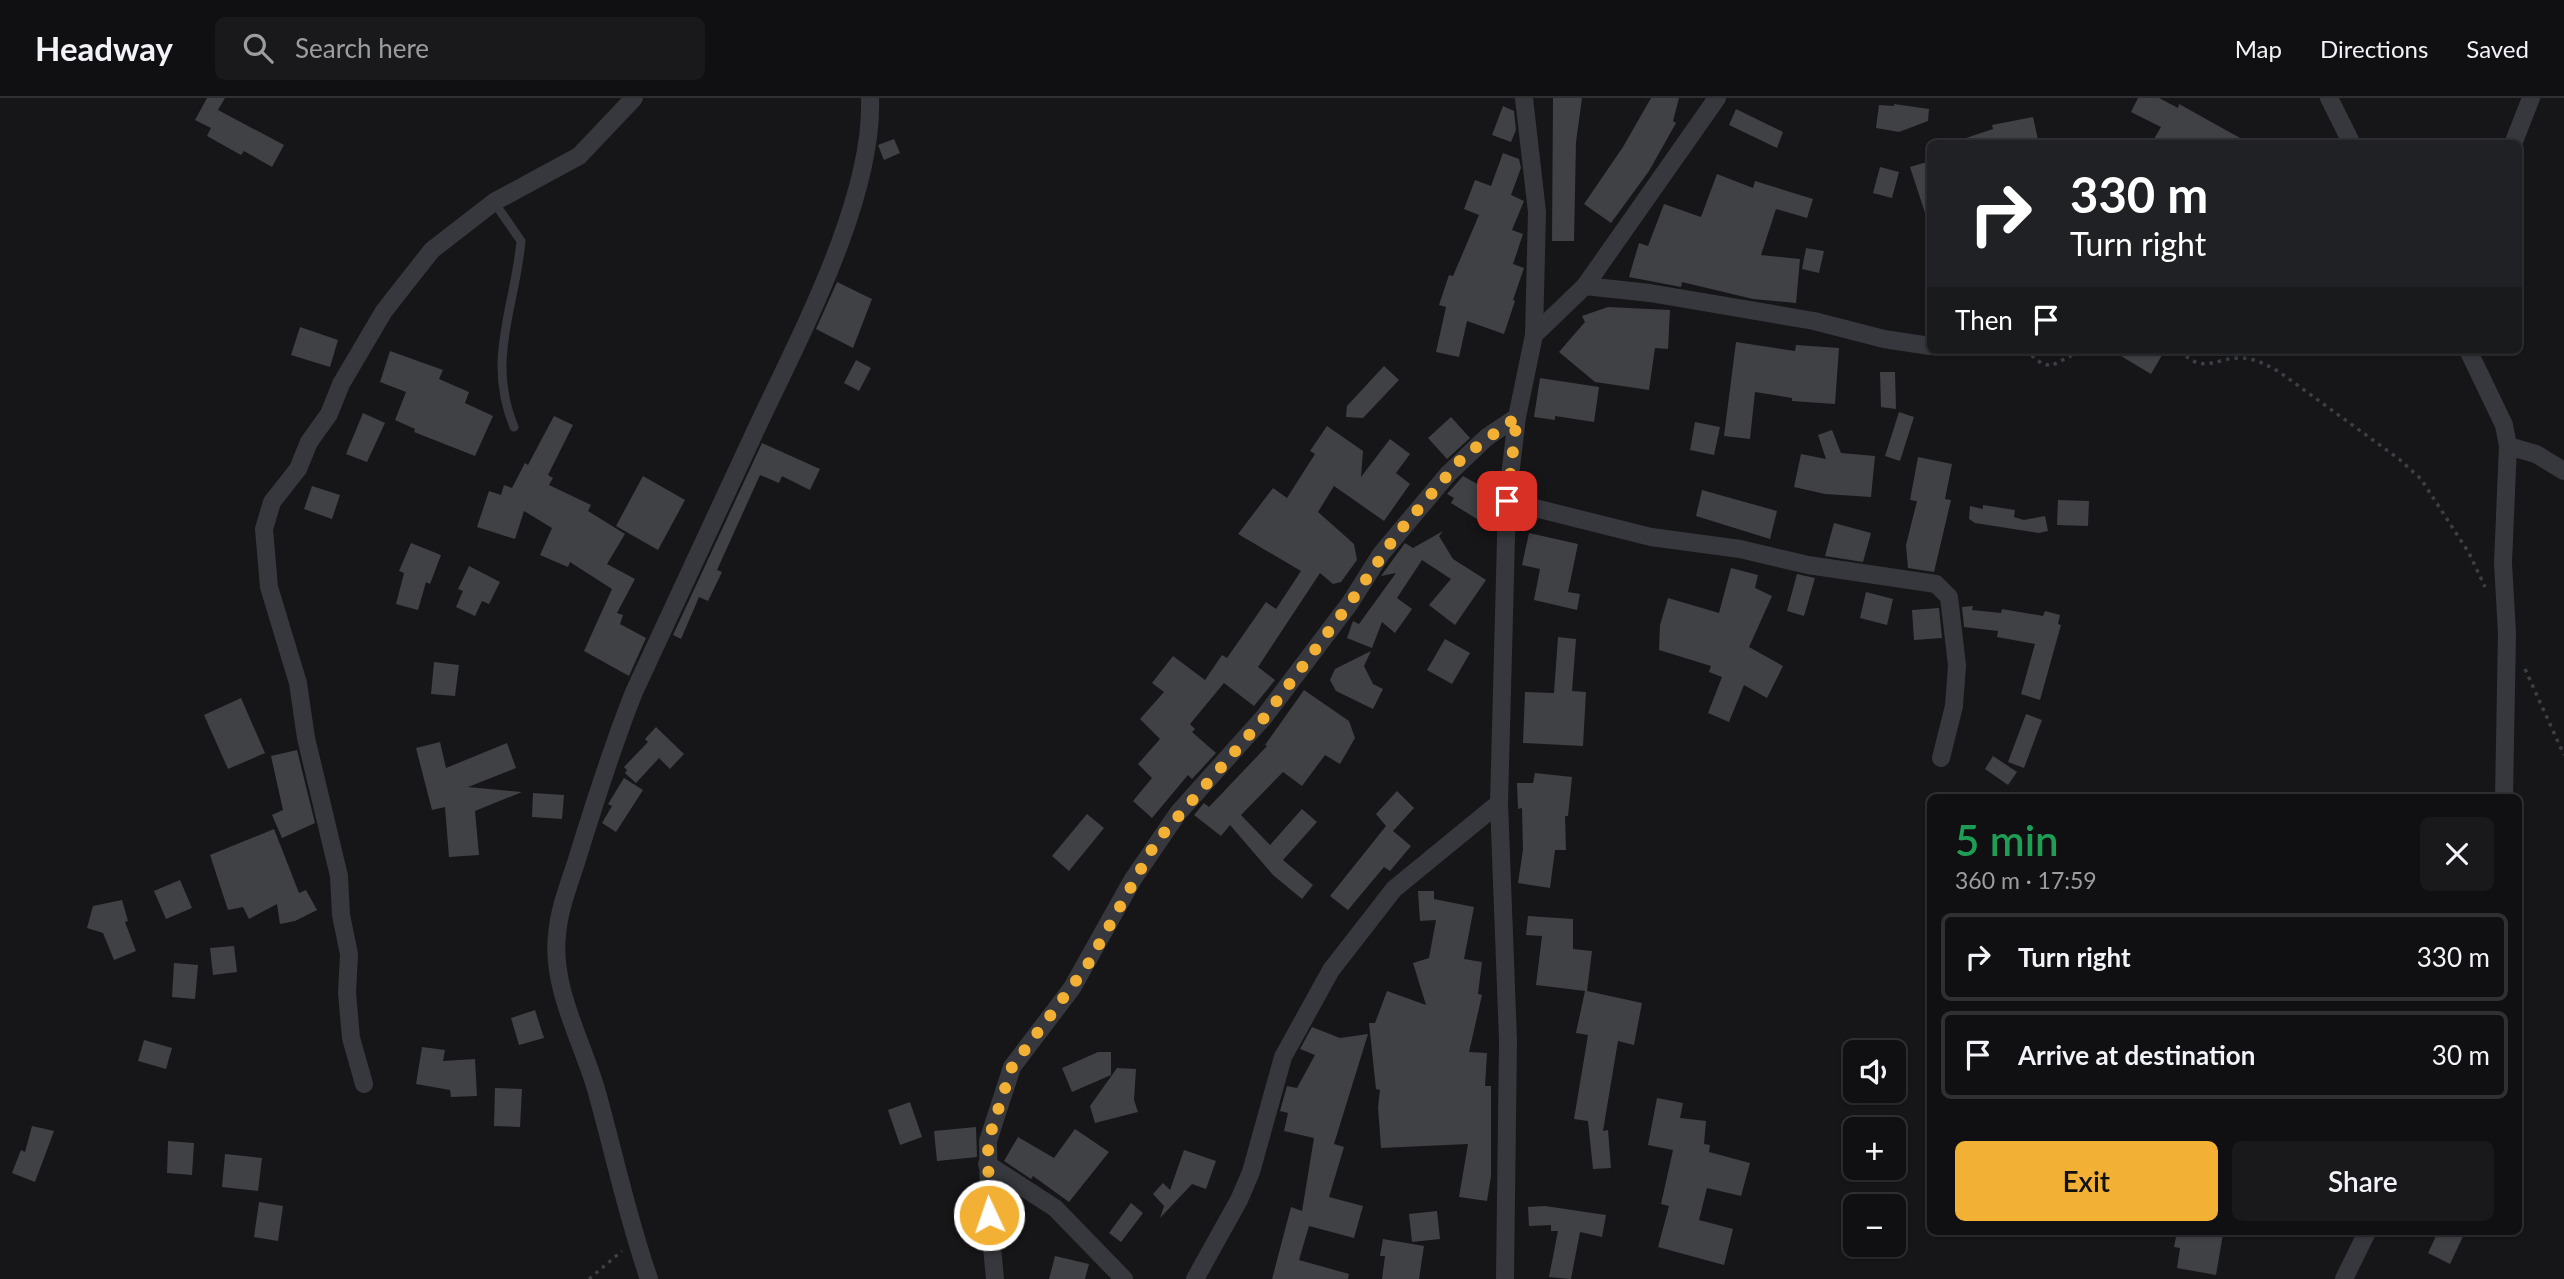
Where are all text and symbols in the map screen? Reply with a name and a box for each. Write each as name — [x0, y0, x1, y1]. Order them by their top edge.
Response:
search box — [215, 17, 705, 80]
text: Headway — [35, 28, 173, 68]
icon: search — [239, 29, 277, 67]
text: Search here — [295, 32, 429, 64]
text: Map — [2235, 34, 2282, 63]
text: Directions — [2320, 34, 2428, 63]
text: Saved — [2466, 34, 2529, 63]
text: 330 m — [2070, 165, 2208, 223]
icon: right — [1955, 168, 2046, 259]
text: Turn right — [2070, 224, 2206, 263]
icon: arrive — [2027, 301, 2065, 339]
text: Then — [1955, 304, 2013, 336]
pin — [1477, 471, 1537, 531]
icon: arrive — [1488, 482, 1526, 520]
text: 5 min — [1955, 815, 2059, 865]
button: close — [2420, 817, 2494, 891]
text: 360 m · 17:59 — [1955, 866, 2097, 894]
icon: right — [1959, 938, 1997, 976]
text: Turn right — [2018, 941, 2131, 973]
text: 330 m — [2417, 941, 2490, 973]
icon: arrive — [1959, 1036, 1997, 1074]
text: Arrive at destination — [2018, 1039, 2255, 1071]
text: 30 m — [2432, 1039, 2490, 1071]
map controls — [1843, 1040, 1906, 1257]
button: sound — [1843, 1040, 1906, 1103]
button: + — [1843, 1117, 1906, 1180]
button: Exit — [1955, 1141, 2218, 1221]
button: Share — [2232, 1141, 2494, 1221]
position arrow — [952, 1178, 1026, 1252]
button: − — [1843, 1194, 1906, 1257]

